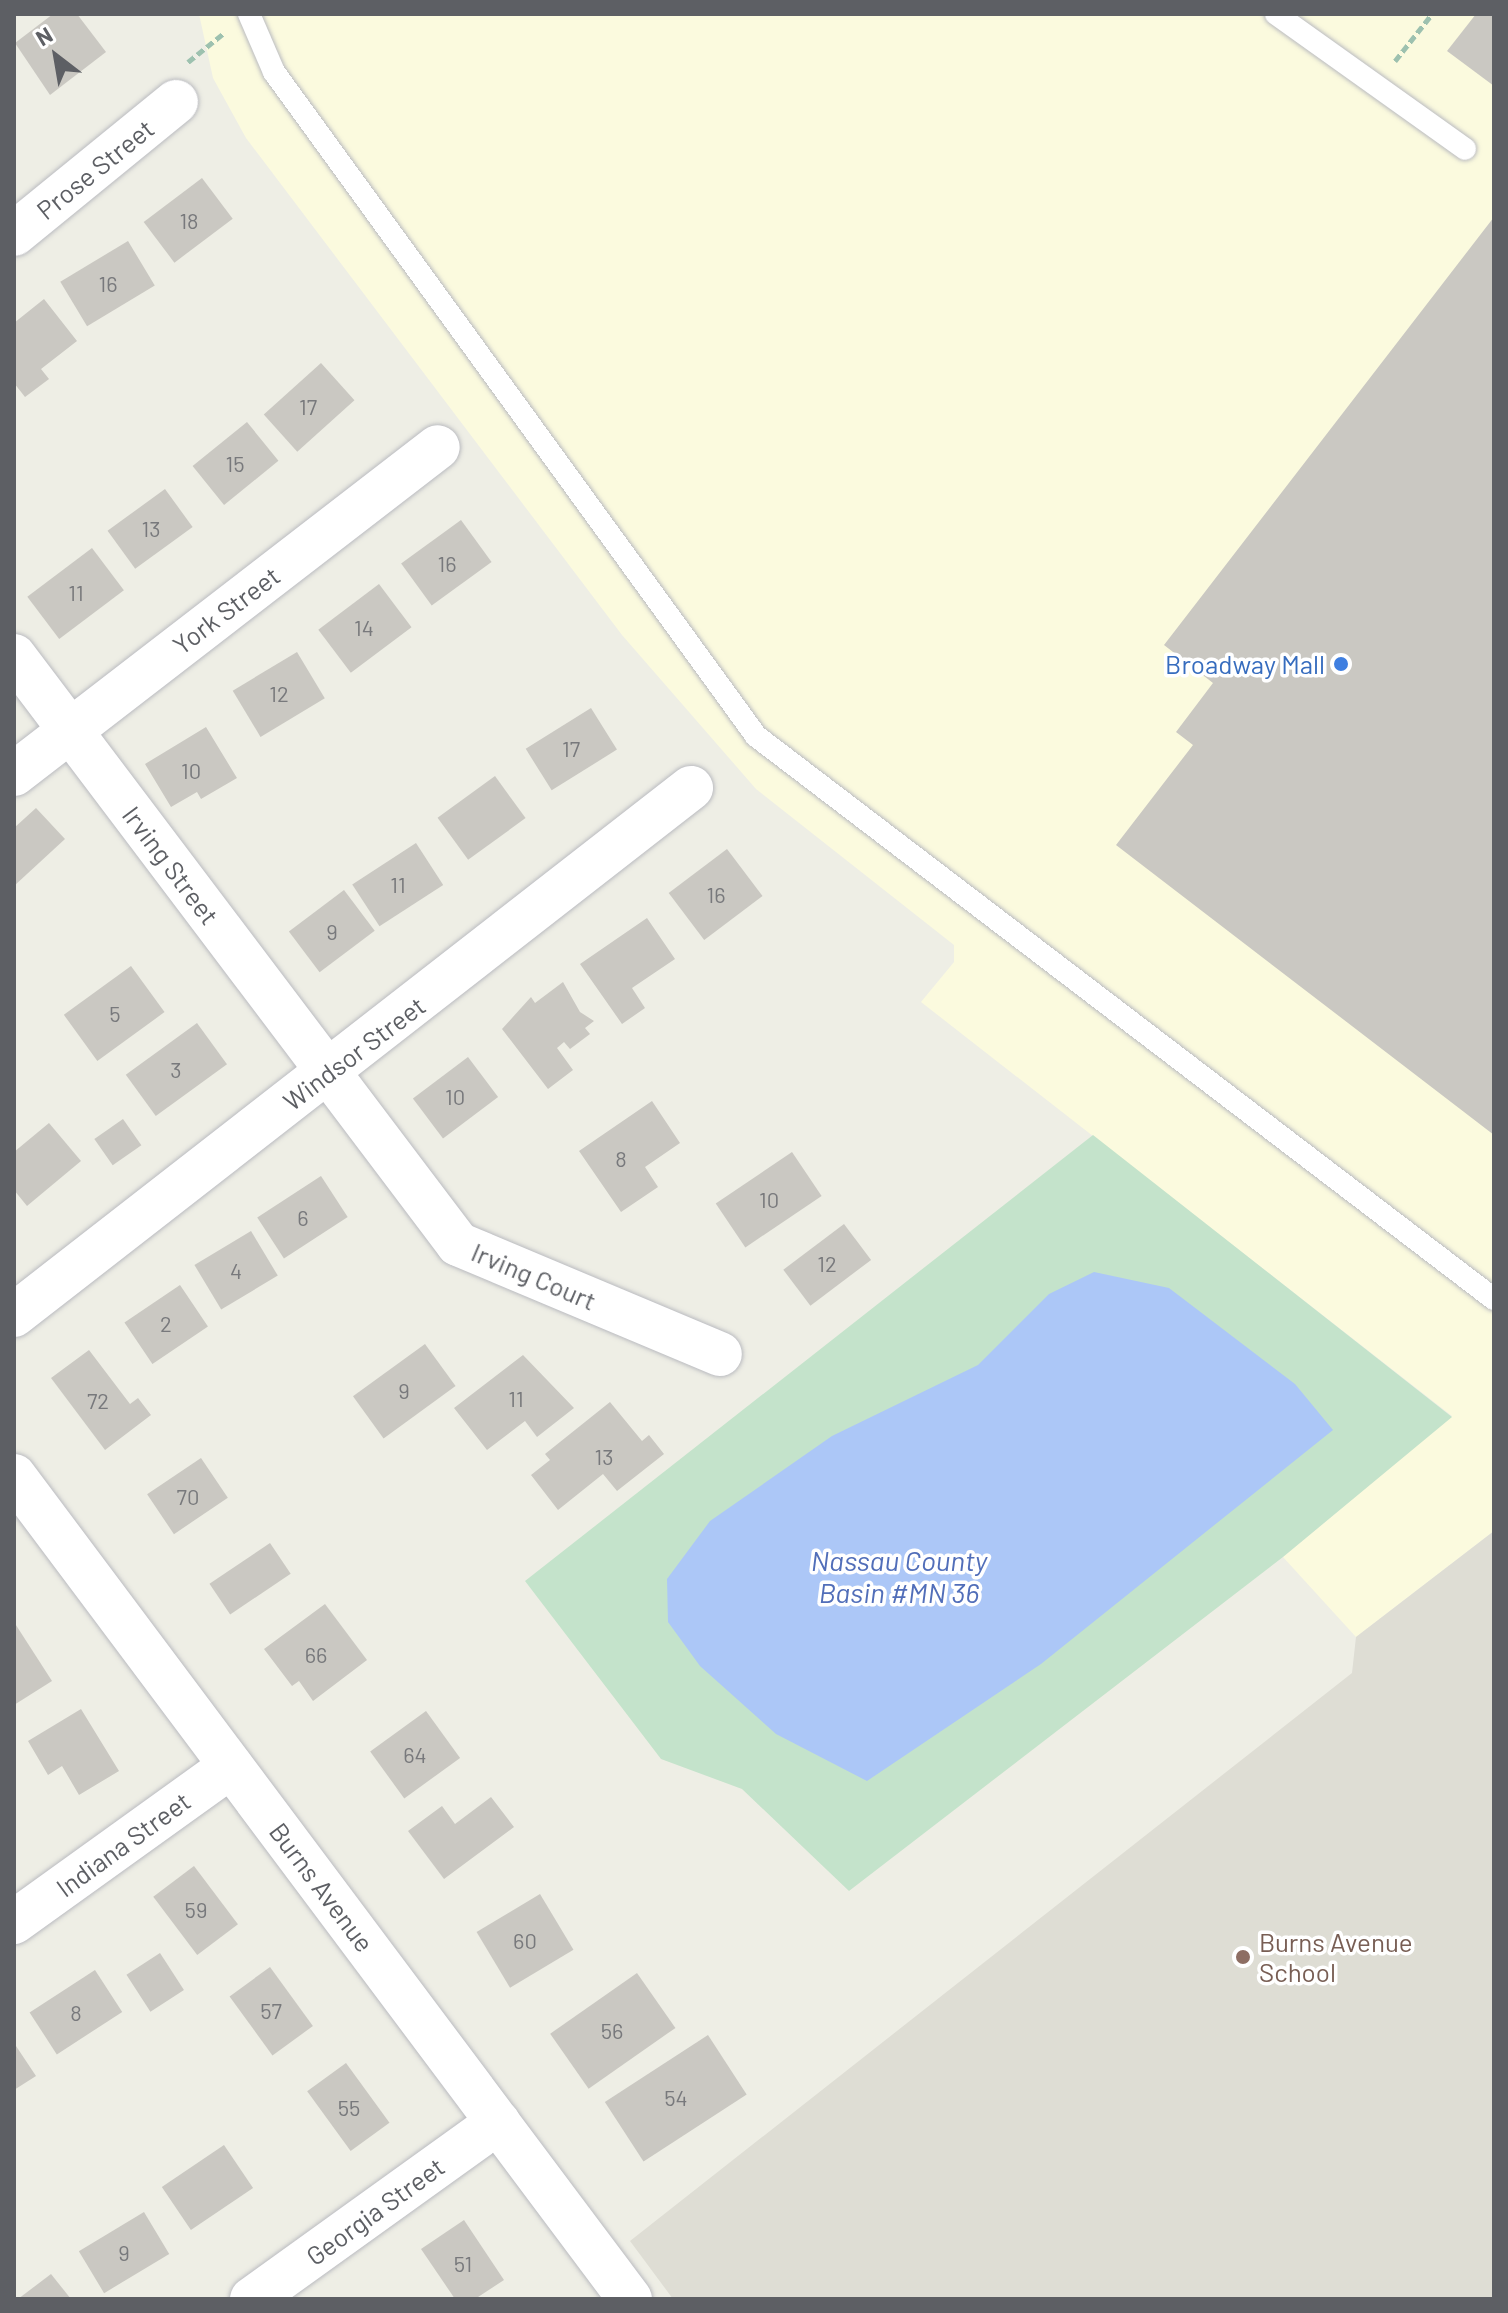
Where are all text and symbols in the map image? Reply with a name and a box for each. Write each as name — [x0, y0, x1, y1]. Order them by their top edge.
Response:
north arrow — [16, 16, 96, 96]
text: N — [31, 21, 57, 50]
street label: Prose Street — [30, 112, 160, 226]
house number: 18 — [179, 208, 199, 234]
house number: 16 — [98, 271, 118, 297]
house number: 17 — [299, 394, 317, 420]
house number: 15 — [225, 451, 245, 477]
house number: 13 — [141, 516, 161, 542]
house number: 16 — [437, 551, 457, 577]
street label: York Street — [166, 560, 286, 660]
house number: 11 — [68, 580, 84, 606]
house number: 14 — [354, 615, 374, 641]
place label: Broadway Mall — [1165, 648, 1325, 680]
marker: Broadway Mall — [1332, 655, 1350, 673]
house number: 12 — [269, 681, 289, 707]
house number: 17 — [562, 736, 580, 762]
house number: 10 — [181, 758, 201, 784]
street label: Irving Street — [116, 800, 226, 930]
house number: 11 — [390, 872, 406, 898]
house number: 16 — [706, 882, 726, 908]
house number: 9 — [326, 919, 338, 945]
street label: Windsor Street — [277, 989, 431, 1117]
house number: 5 — [109, 1001, 121, 1027]
house number: 3 — [170, 1057, 182, 1083]
house number: 10 — [445, 1084, 465, 1110]
house number: 8 — [615, 1146, 627, 1172]
house number: 10 — [759, 1187, 779, 1213]
house number: 6 — [297, 1205, 309, 1231]
street label: Irving Court — [467, 1236, 601, 1316]
house number: 12 — [817, 1251, 837, 1277]
house number: 4 — [230, 1258, 242, 1284]
house number: 2 — [160, 1311, 172, 1337]
house number: 9 — [398, 1378, 410, 1404]
house number: 11 — [508, 1386, 524, 1412]
house number: 72 — [87, 1388, 109, 1414]
house number: 13 — [594, 1444, 614, 1470]
house number: 70 — [177, 1484, 199, 1510]
water label: Nassau County Basin #MN 36 — [811, 1543, 987, 1609]
house number: 66 — [305, 1642, 327, 1668]
house number: 64 — [403, 1742, 427, 1768]
street label: Indiana Street — [50, 1785, 196, 1903]
street label: Burns Avenue — [263, 1816, 381, 1958]
house number: 59 — [185, 1897, 207, 1923]
place label: Burns Avenue School — [1259, 1926, 1413, 1988]
house number: 60 — [513, 1928, 537, 1954]
marker: Burns Avenue School — [1234, 1948, 1252, 1966]
house number: 57 — [260, 1998, 282, 2024]
house number: 8 — [70, 2000, 82, 2026]
house number: 56 — [601, 2018, 623, 2044]
house number: 54 — [664, 2085, 688, 2111]
house number: 55 — [338, 2095, 360, 2121]
street label: Georgia Street — [300, 2150, 450, 2272]
house number: 9 — [118, 2240, 130, 2266]
house number: 51 — [454, 2251, 472, 2277]

